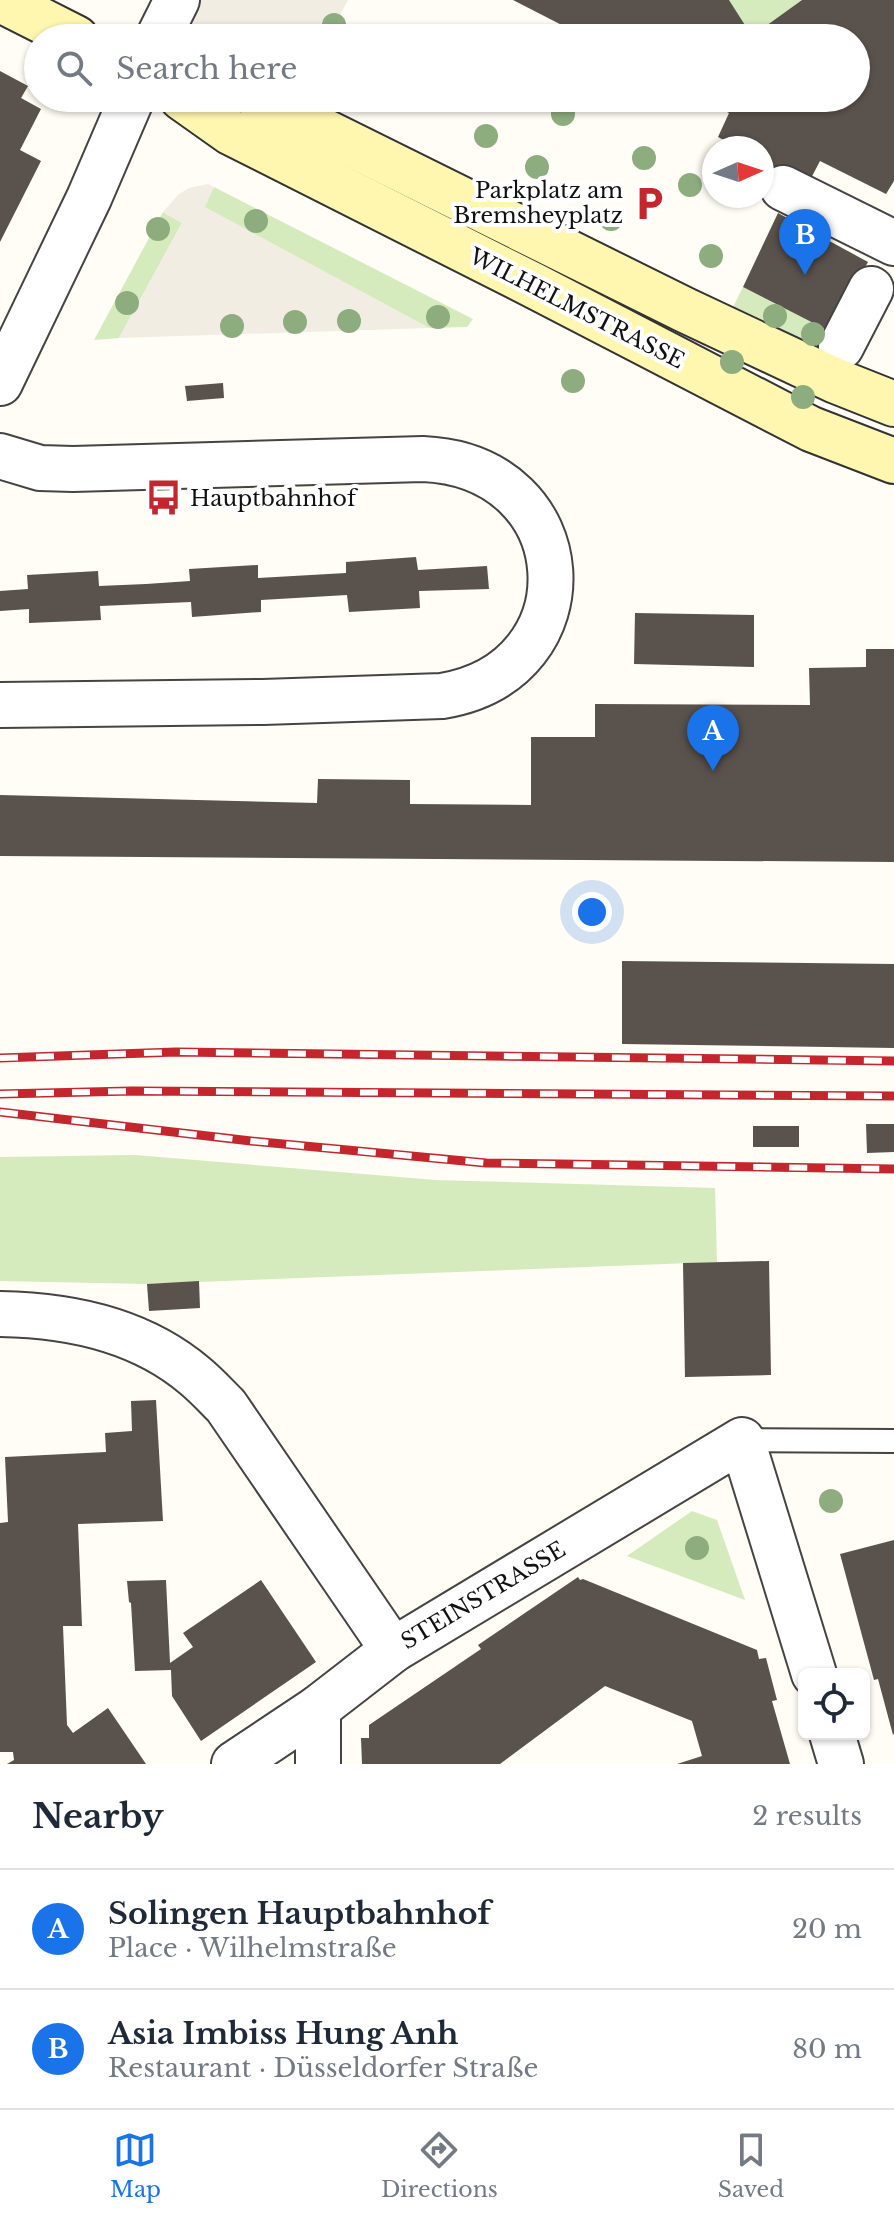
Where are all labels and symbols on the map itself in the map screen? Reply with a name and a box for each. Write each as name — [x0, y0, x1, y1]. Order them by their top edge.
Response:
north arrow — [702, 136, 774, 208]
place label: Parkplatz am Bremsheyplatz — [453, 177, 623, 229]
parking icon: Parkplatz am Bremsheyplatz — [630, 184, 668, 222]
pin: B — [779, 209, 831, 275]
street label: WILHELMSTRASSE — [464, 242, 689, 374]
bus stop icon: Hauptbahnhof — [145, 479, 183, 517]
place label: Hauptbahnhof — [190, 485, 359, 512]
pin: A — [687, 705, 739, 771]
your location — [572, 892, 612, 932]
street label: STEINSTRASSE — [396, 1536, 570, 1655]

